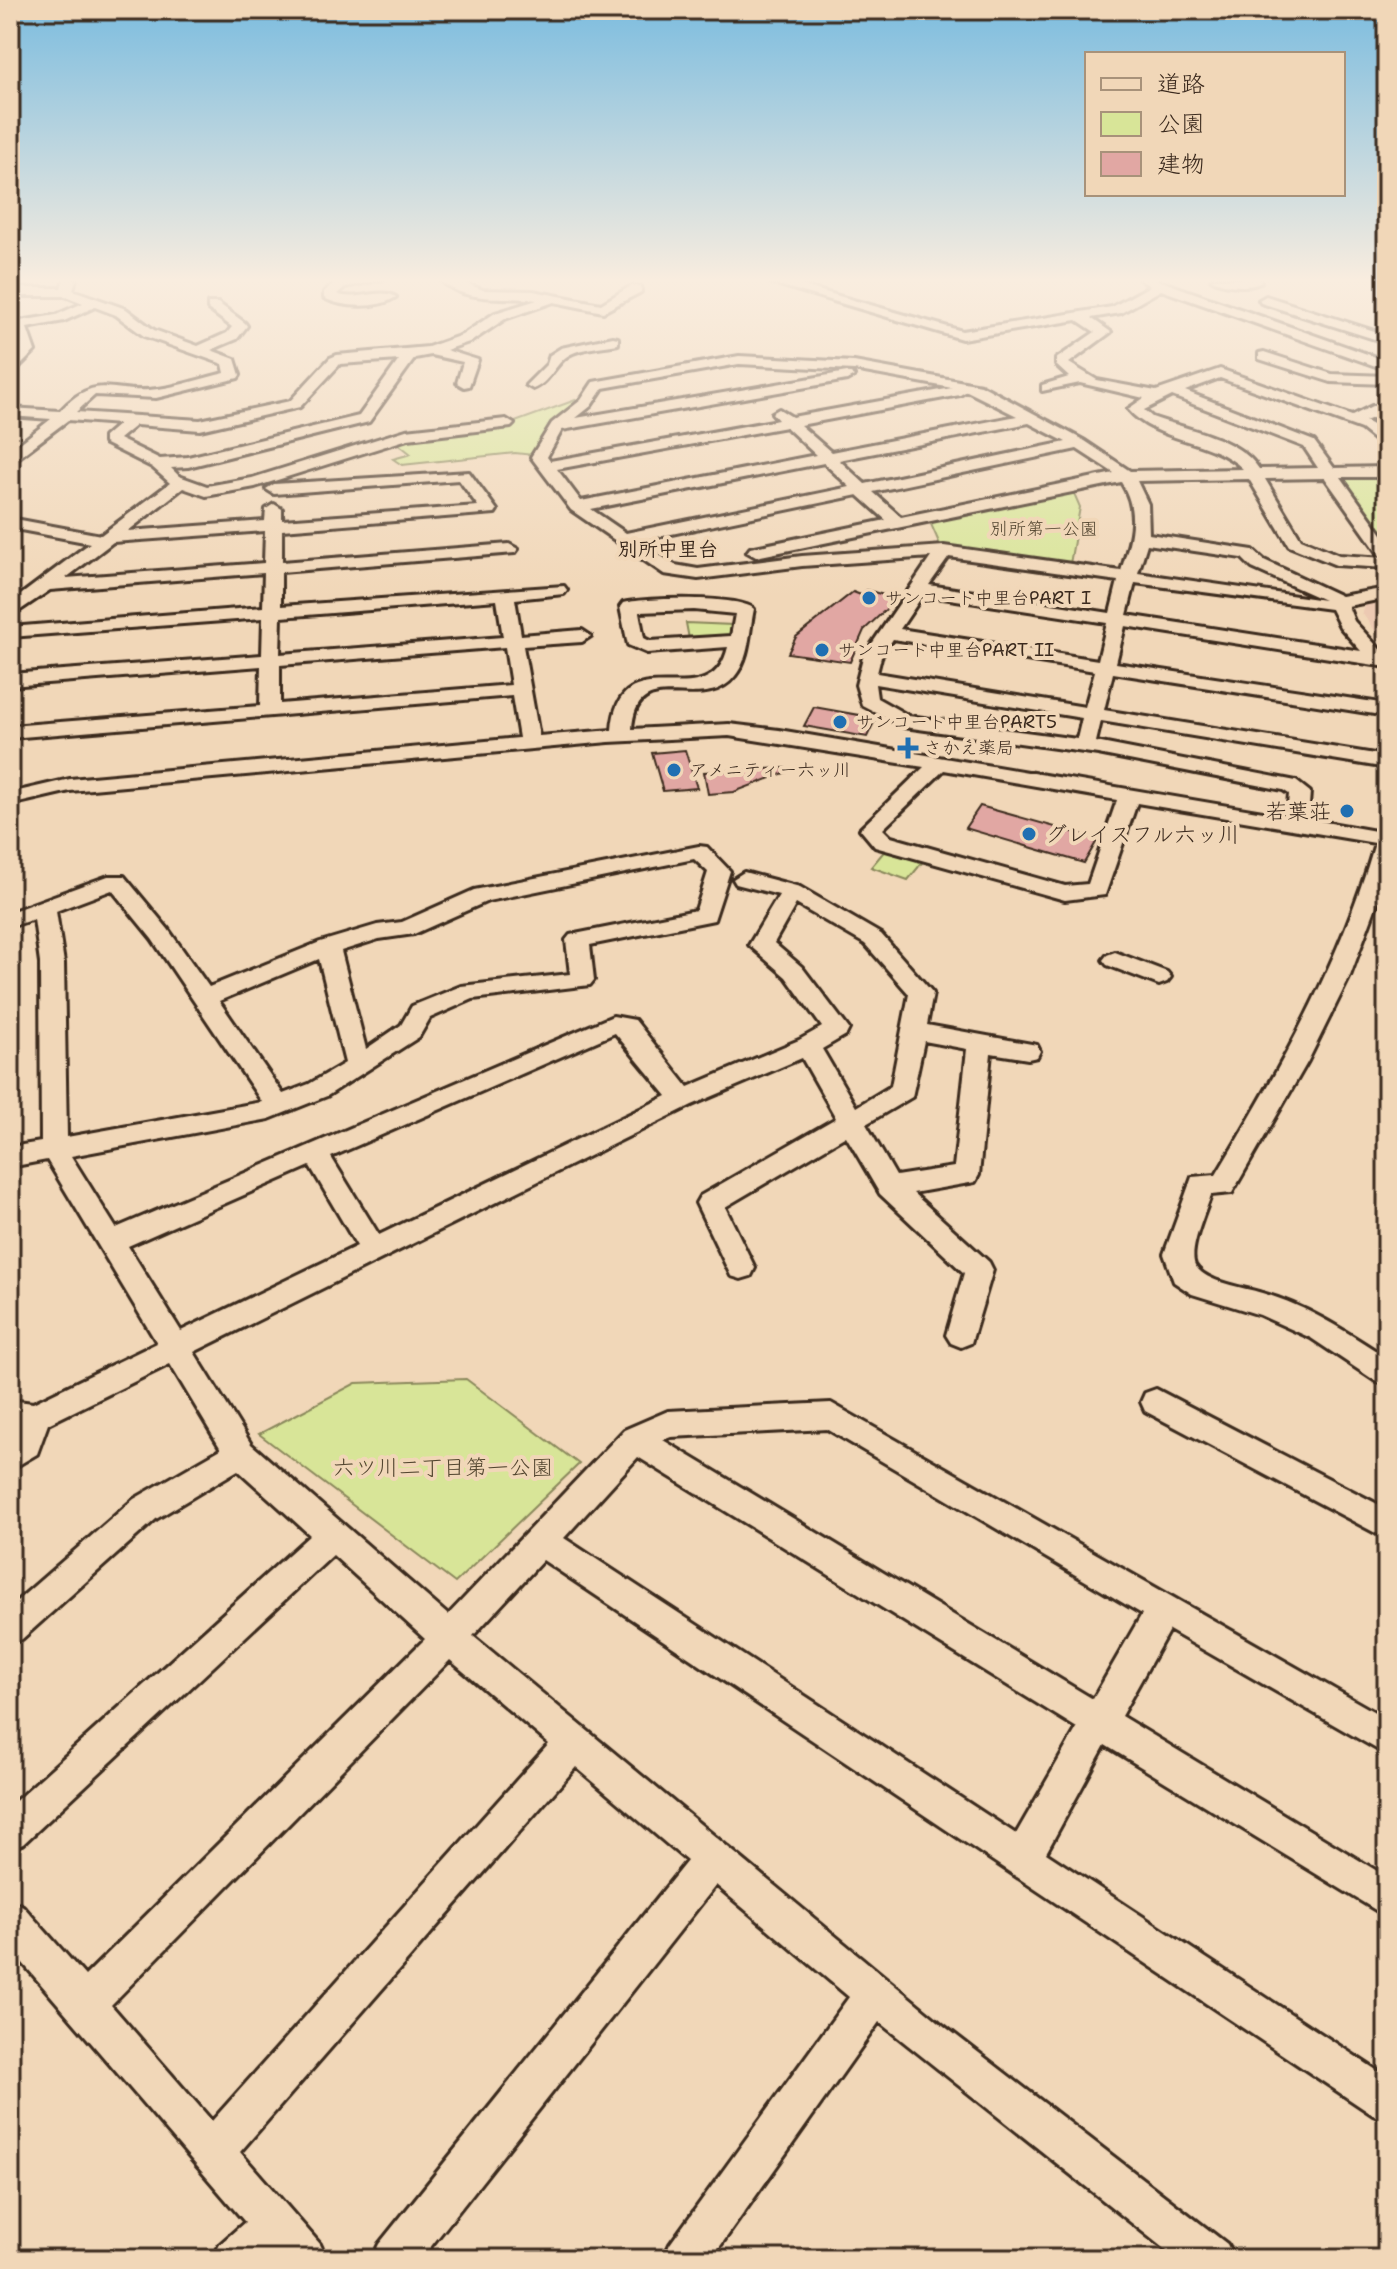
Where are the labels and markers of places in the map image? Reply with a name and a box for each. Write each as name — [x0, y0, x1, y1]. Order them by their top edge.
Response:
place label: サンコート中里台PART I — [885, 586, 1091, 610]
marker: サンコート中里台PART I — [860, 589, 878, 607]
place label: サンコート中里台PART II — [838, 638, 1054, 662]
marker: サンコート中里台PART II — [813, 641, 831, 659]
place label: サンコート中里台PART5 — [856, 710, 1057, 734]
marker: サンコート中里台PART5 — [831, 713, 849, 731]
place label: さかえ薬局 — [924, 736, 1014, 760]
marker: さかえ薬局 — [899, 739, 917, 757]
place label: アメニティー六ッ川 — [690, 758, 851, 782]
marker: アメニティー六ッ川 — [665, 761, 683, 779]
place label: 若葉荘 — [1265, 797, 1331, 826]
marker: 若葉荘 — [1338, 802, 1356, 820]
place label: グレイスフル六ッ川 — [1045, 820, 1240, 849]
marker: グレイスフル六ッ川 — [1020, 825, 1038, 843]

